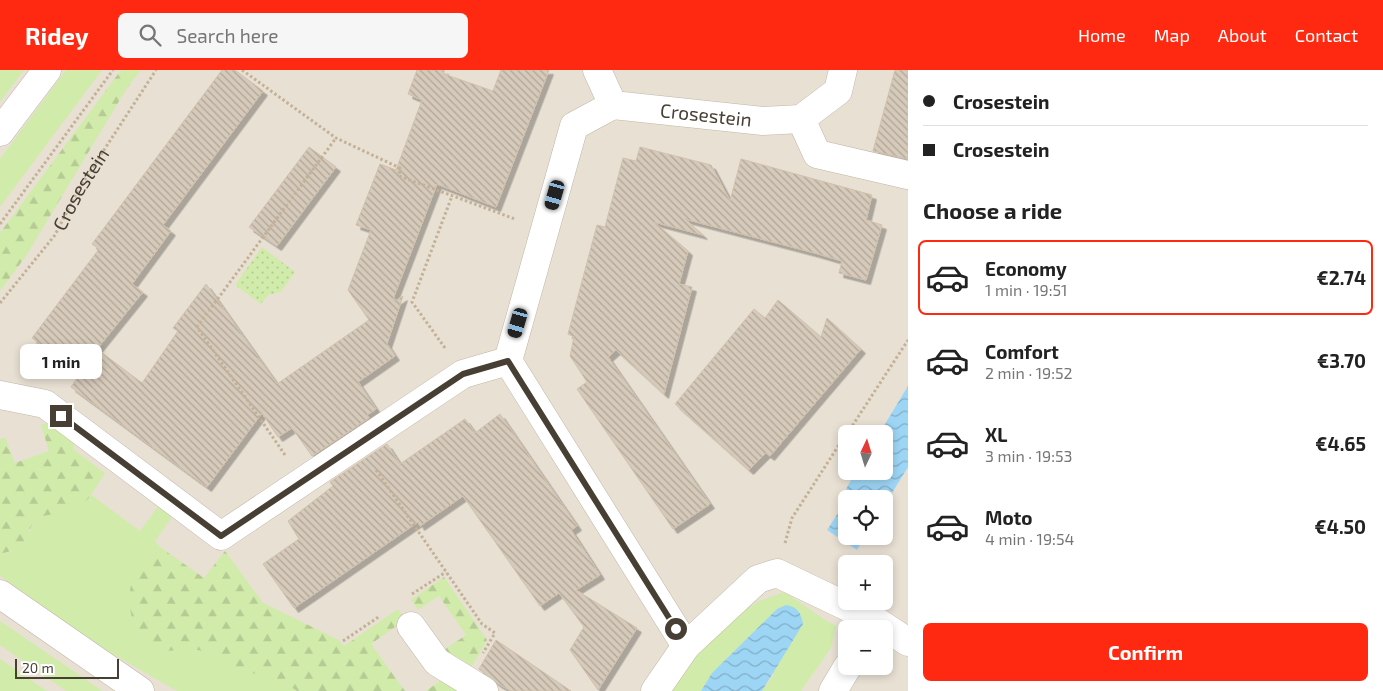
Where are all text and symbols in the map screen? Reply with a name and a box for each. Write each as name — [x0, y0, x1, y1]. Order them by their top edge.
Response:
search box — [118, 13, 468, 58]
text: Ridey — [25, 21, 88, 50]
icon: search — [136, 21, 164, 49]
text: Search here — [176, 24, 279, 47]
text: Home — [1078, 24, 1126, 46]
text: Map — [1154, 24, 1190, 46]
text: About — [1218, 24, 1267, 46]
text: Contact — [1295, 24, 1358, 46]
text: Crosestein — [953, 90, 1049, 113]
street label: Crosestein — [659, 98, 753, 131]
text: Crosestein — [953, 138, 1049, 161]
street label: Crosestein — [47, 143, 113, 234]
car — [543, 179, 566, 211]
text: Choose a ride — [923, 197, 1062, 223]
icon: car — [925, 255, 970, 300]
text: Economy — [985, 257, 1067, 280]
text: €2.74 — [1317, 266, 1366, 289]
text: 1 min · 19:51 — [985, 280, 1067, 299]
car — [506, 307, 529, 339]
icon: car — [925, 338, 970, 383]
text: Comfort — [985, 340, 1059, 363]
callout: 1 min — [20, 344, 102, 378]
text: €3.70 — [1317, 349, 1366, 372]
text: 1 min — [42, 352, 80, 371]
text: 2 min · 19:52 — [985, 363, 1073, 382]
route end — [50, 405, 72, 427]
icon: car — [925, 421, 970, 466]
text: XL — [985, 423, 1007, 446]
north arrow — [838, 425, 892, 480]
map controls — [838, 425, 893, 675]
text: €4.65 — [1315, 432, 1366, 455]
text: 3 min · 19:53 — [985, 446, 1072, 465]
button: locate — [838, 490, 893, 545]
icon: car — [925, 504, 970, 549]
text: Moto — [985, 506, 1033, 529]
text: €4.50 — [1315, 515, 1366, 538]
text: 4 min · 19:54 — [985, 529, 1074, 548]
button: + — [838, 555, 893, 610]
route start — [665, 618, 687, 640]
button: − — [838, 620, 893, 675]
button: Confirm — [923, 623, 1368, 681]
scale bar — [15, 656, 119, 679]
text: 20 m — [22, 659, 54, 676]

